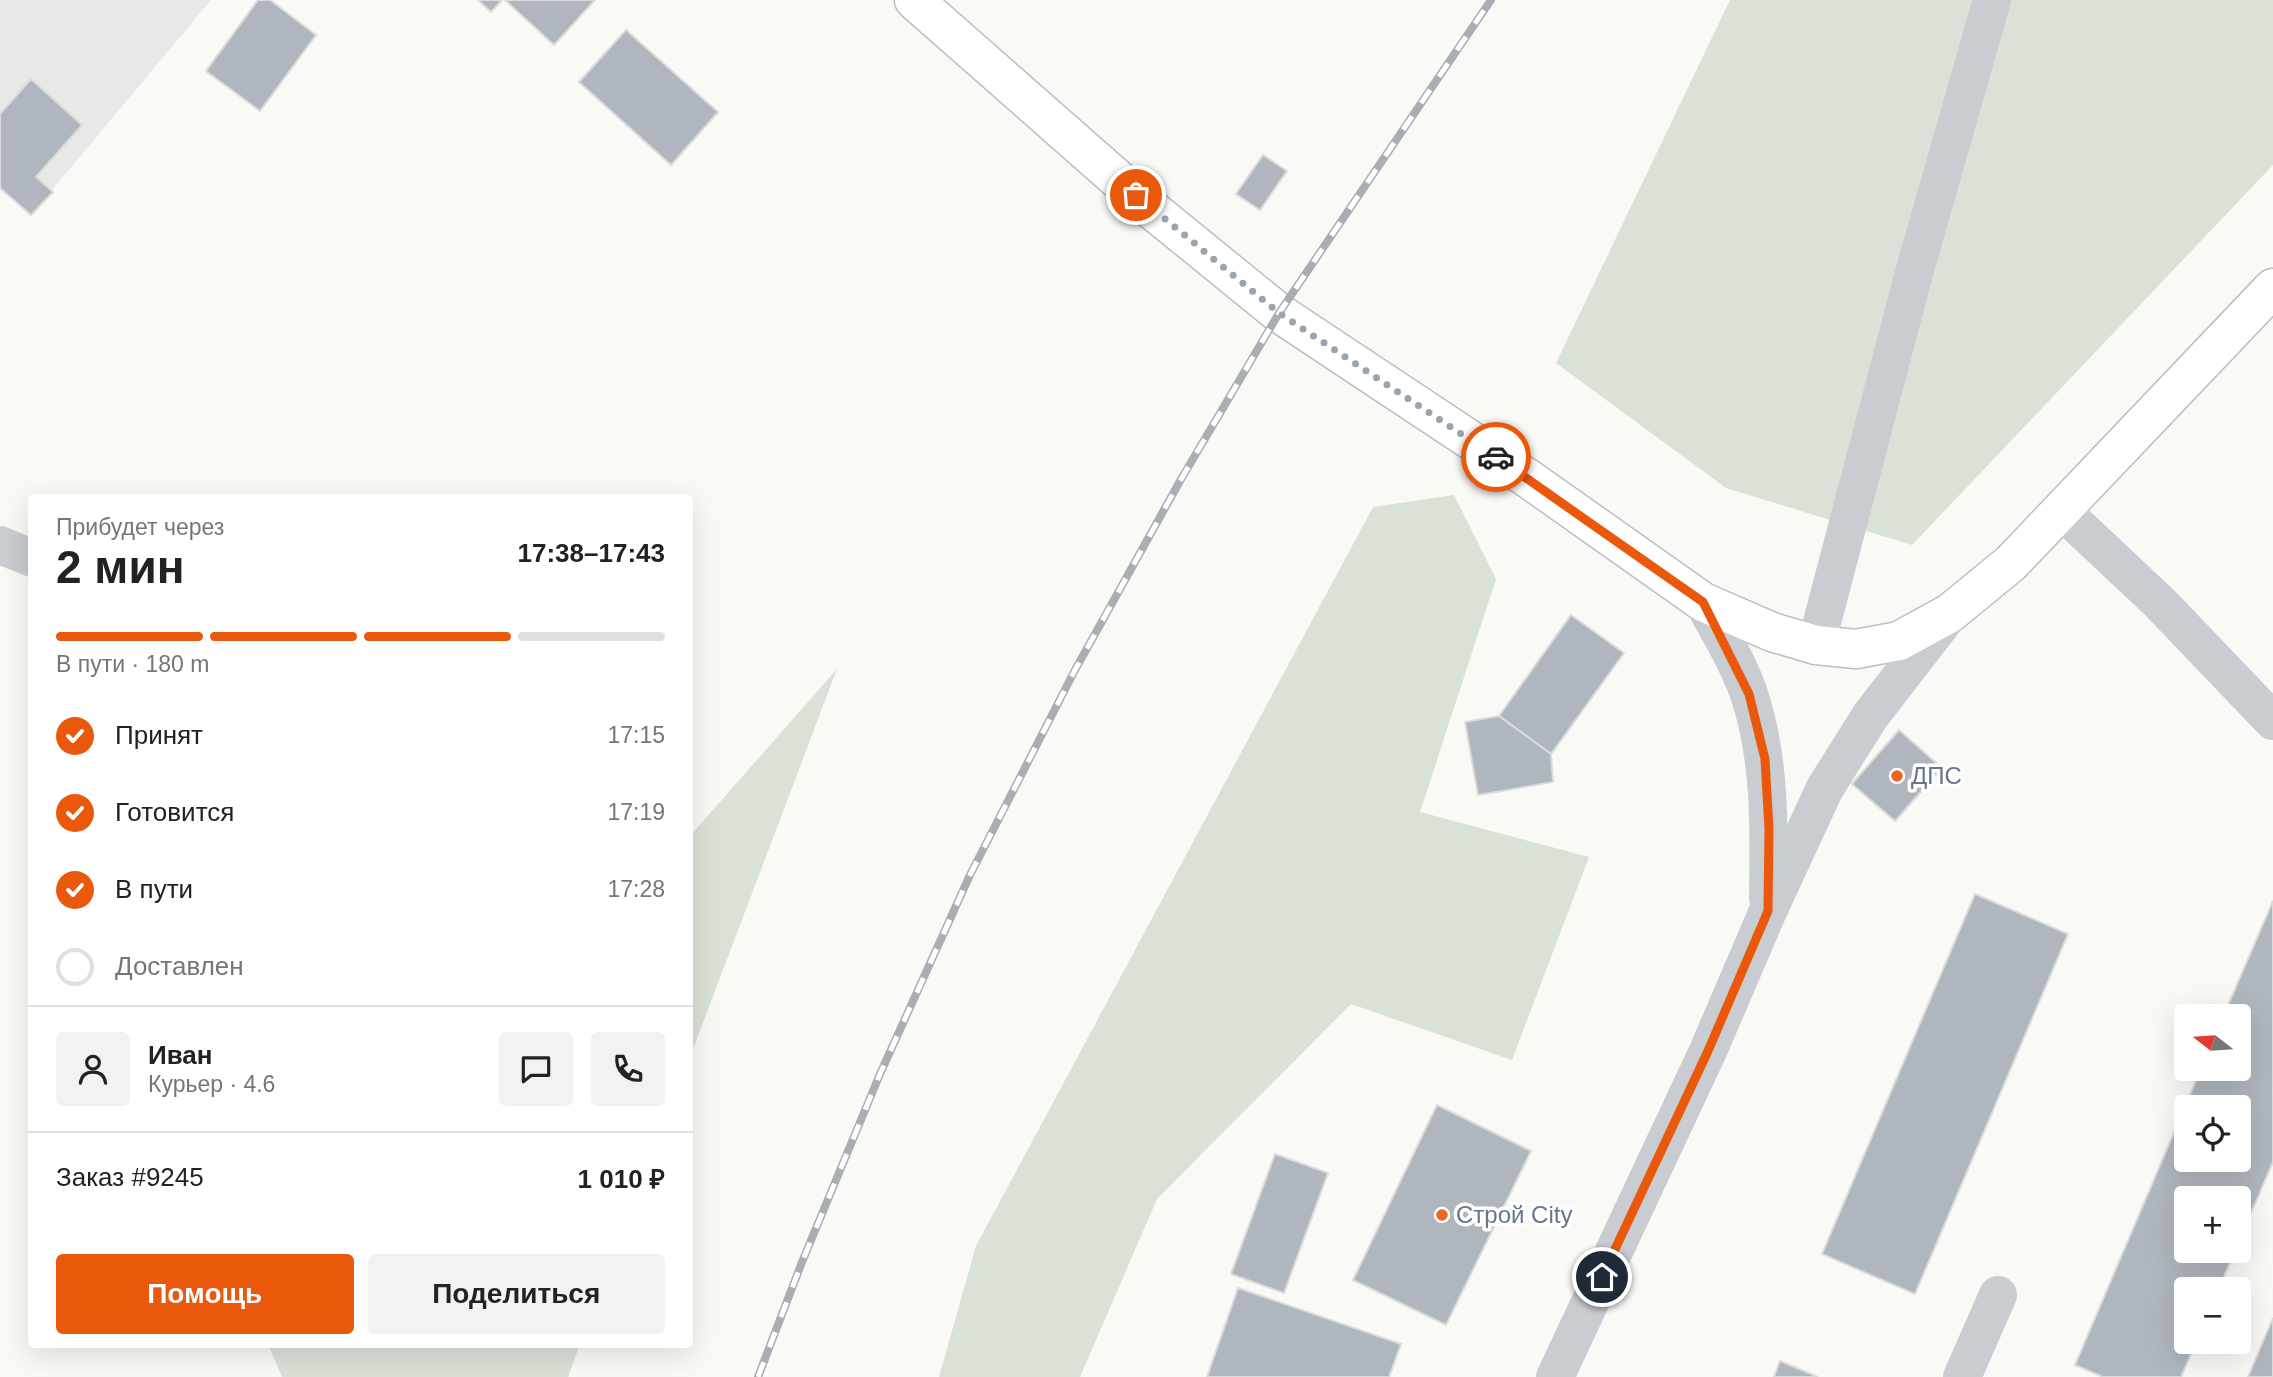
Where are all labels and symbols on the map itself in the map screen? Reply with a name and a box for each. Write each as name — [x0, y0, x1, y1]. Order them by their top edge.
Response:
pin — [1106, 165, 1166, 225]
courier — [1461, 422, 1531, 492]
place label: ДПС — [1911, 762, 1962, 789]
marker: ДПС — [1889, 768, 1905, 784]
north arrow — [2174, 1004, 2250, 1082]
place label: Строй City — [1456, 1201, 1572, 1228]
marker: Строй City — [1434, 1207, 1450, 1223]
pin — [1572, 1247, 1632, 1307]

